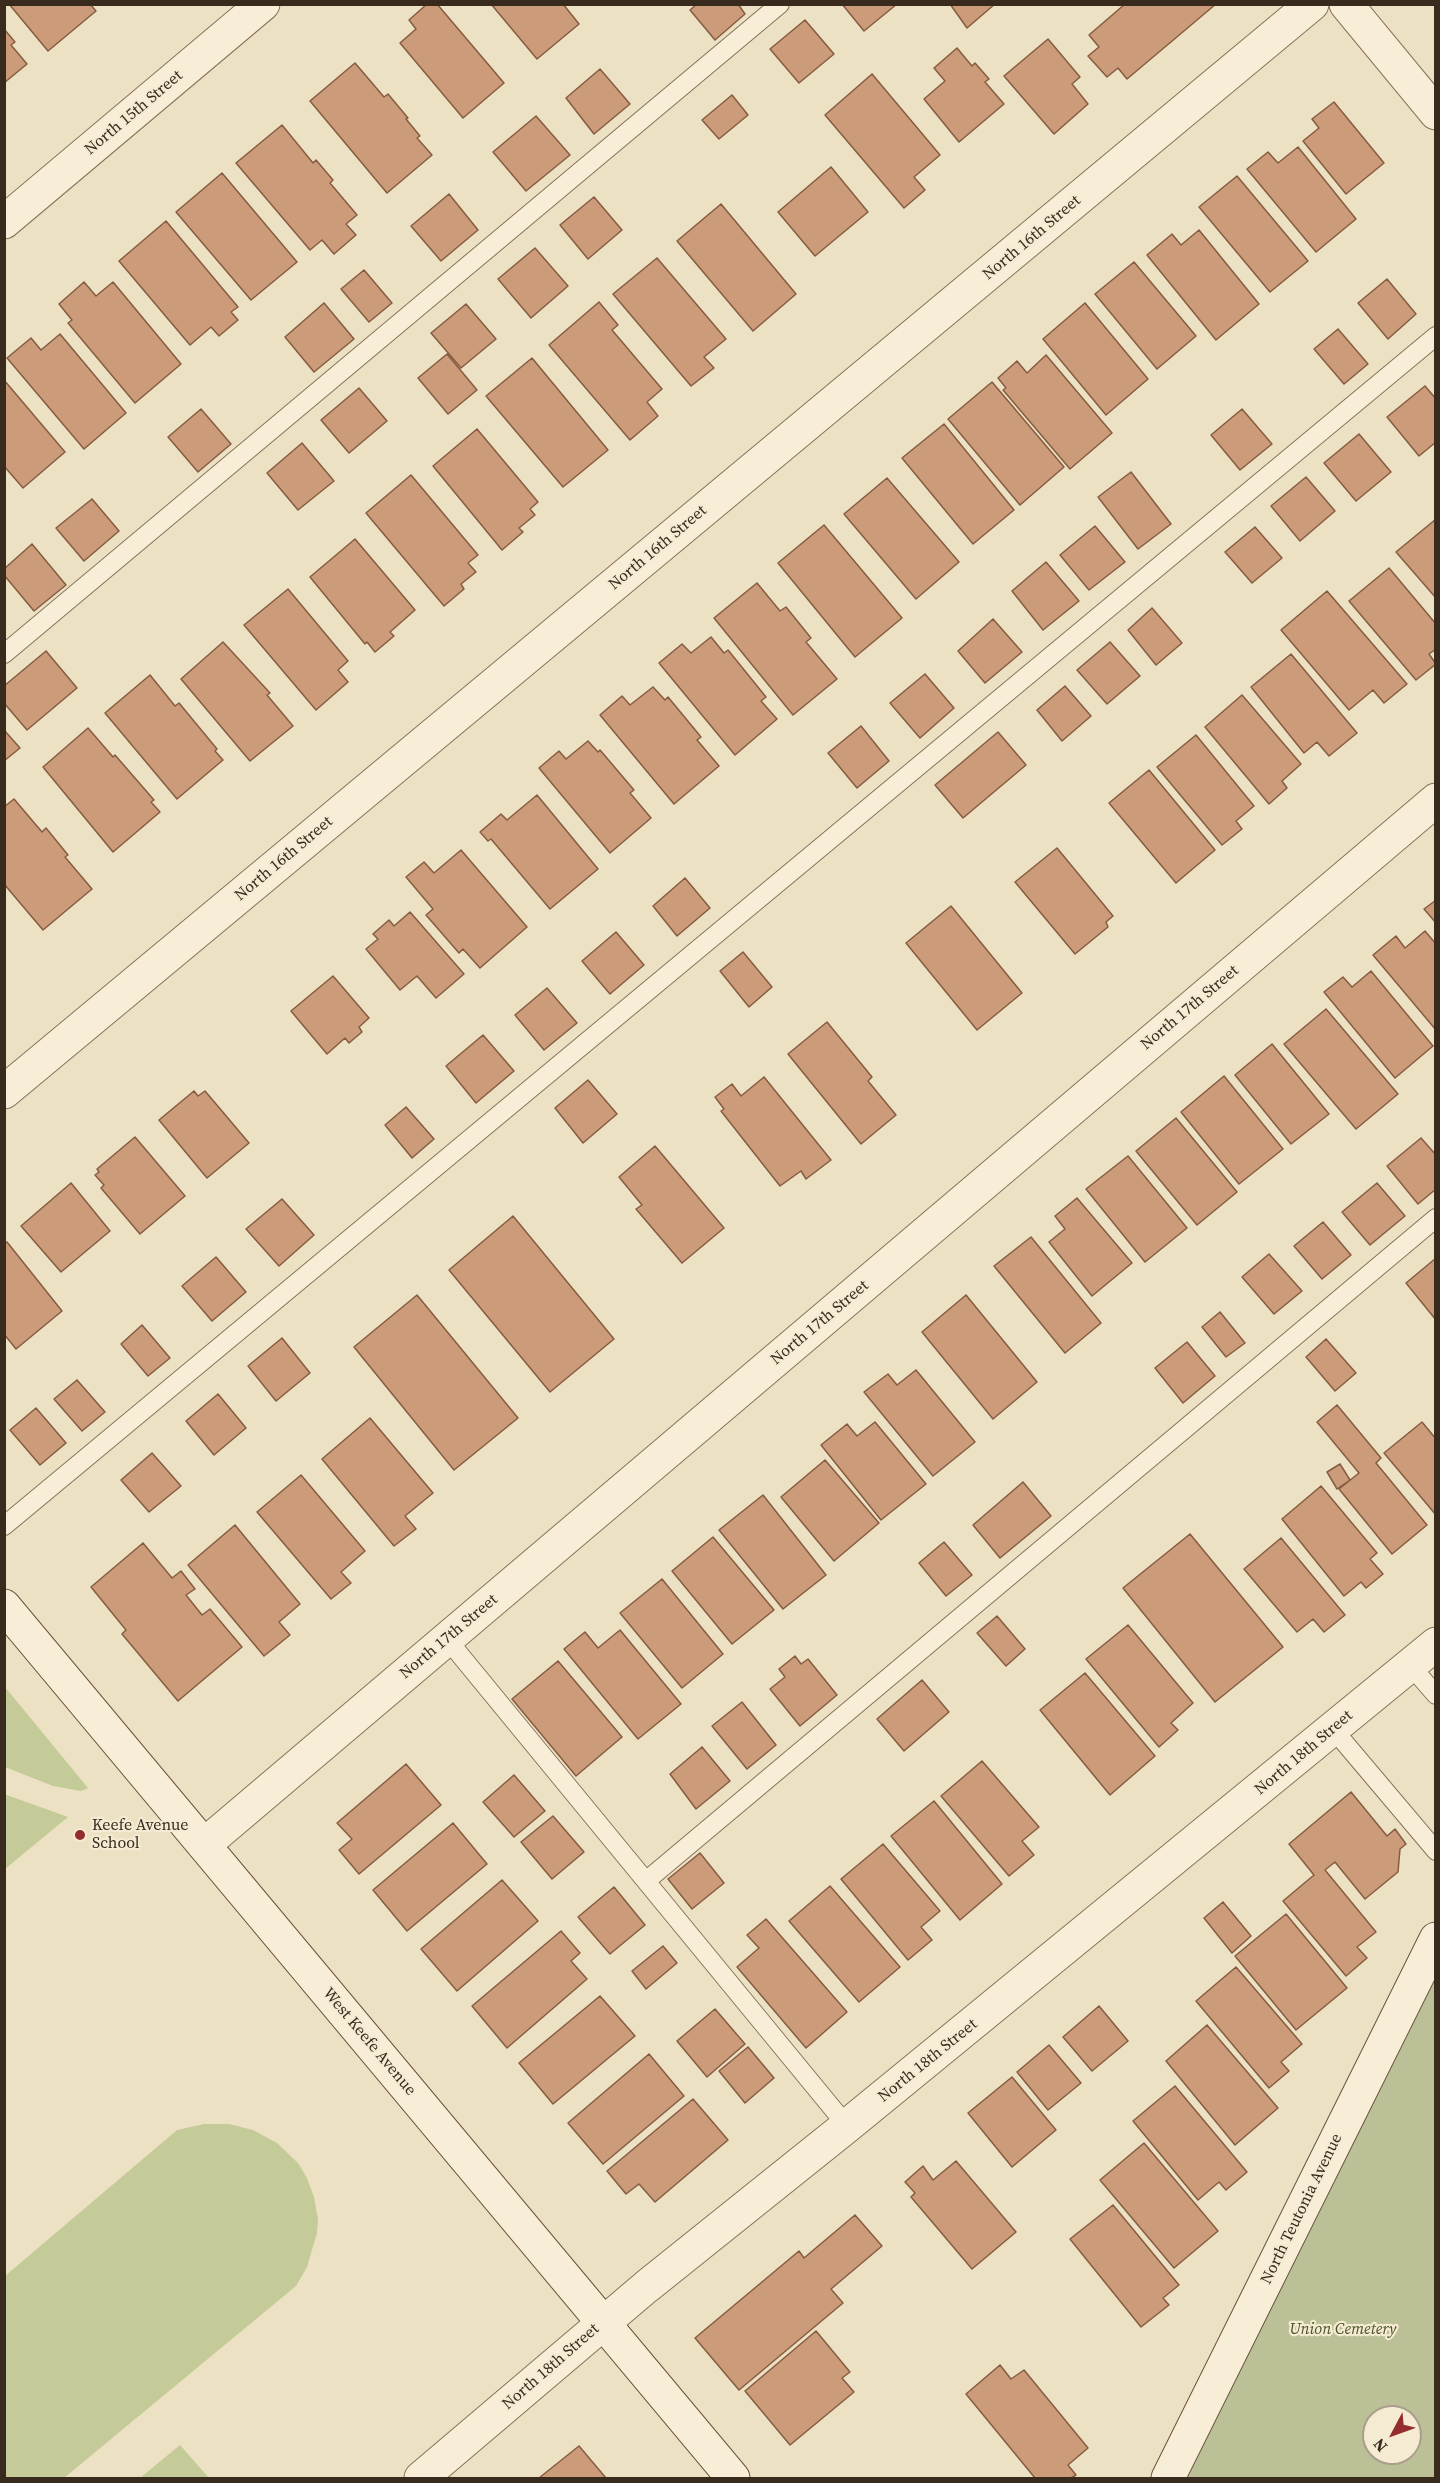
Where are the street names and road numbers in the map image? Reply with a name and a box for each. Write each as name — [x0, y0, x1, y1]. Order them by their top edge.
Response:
street label: North 15th Street — [81, 66, 187, 160]
street label: North 16th Street — [979, 191, 1085, 285]
street label: North 16th Street — [605, 501, 711, 595]
street label: North 16th Street — [231, 812, 337, 906]
street label: North 17th Street — [1137, 961, 1243, 1055]
street label: North 17th Street — [767, 1276, 873, 1370]
street label: North 17th Street — [396, 1590, 502, 1684]
street label: North 18th Street — [1251, 1706, 1357, 1800]
street label: West Keefe Avenue — [318, 1984, 420, 2100]
street label: North 18th Street — [875, 2015, 981, 2107]
street label: North Teutonia Avenue — [1257, 2131, 1347, 2287]
street label: North 18th Street — [499, 2320, 603, 2414]

